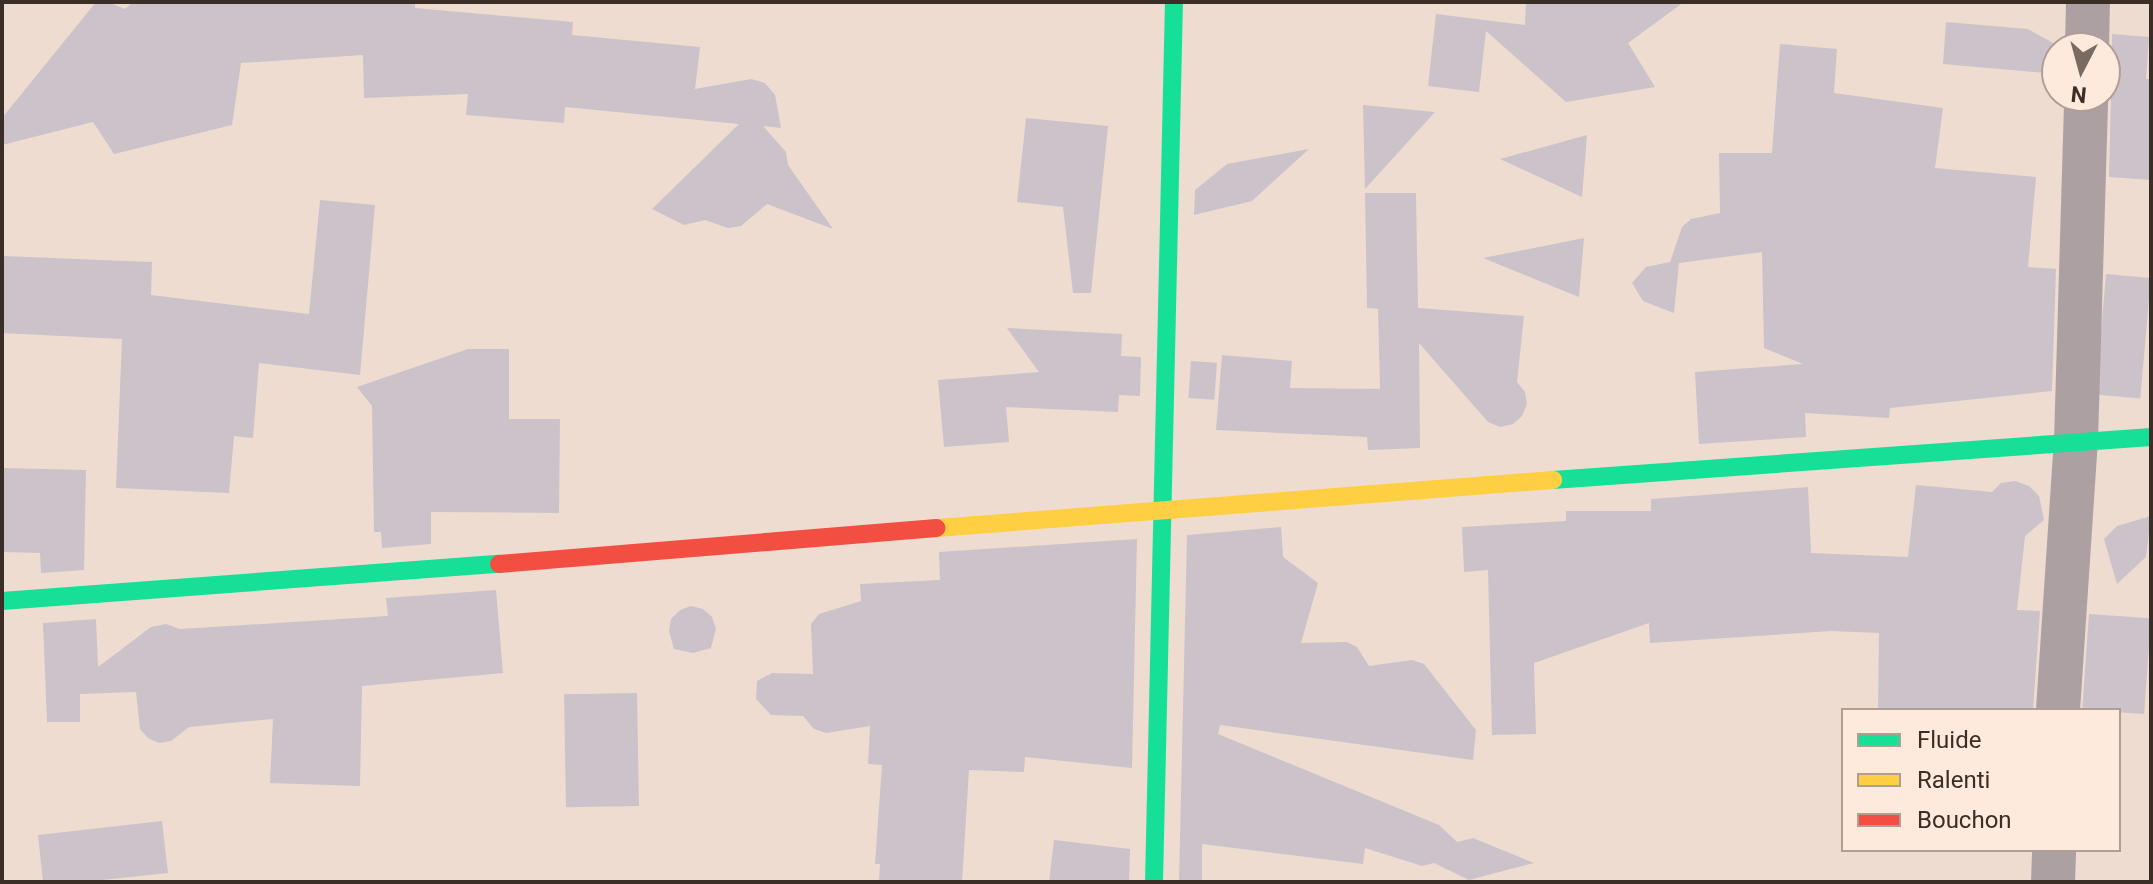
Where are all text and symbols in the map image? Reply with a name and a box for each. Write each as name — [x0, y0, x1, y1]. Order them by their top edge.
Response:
north arrow — [2041, 32, 2121, 112]
text: N — [2070, 81, 2088, 108]
legend — [1841, 708, 2121, 852]
text: Fluide — [1917, 726, 1981, 754]
text: Ralenti — [1917, 766, 1990, 794]
text: Bouchon — [1917, 806, 2012, 834]

